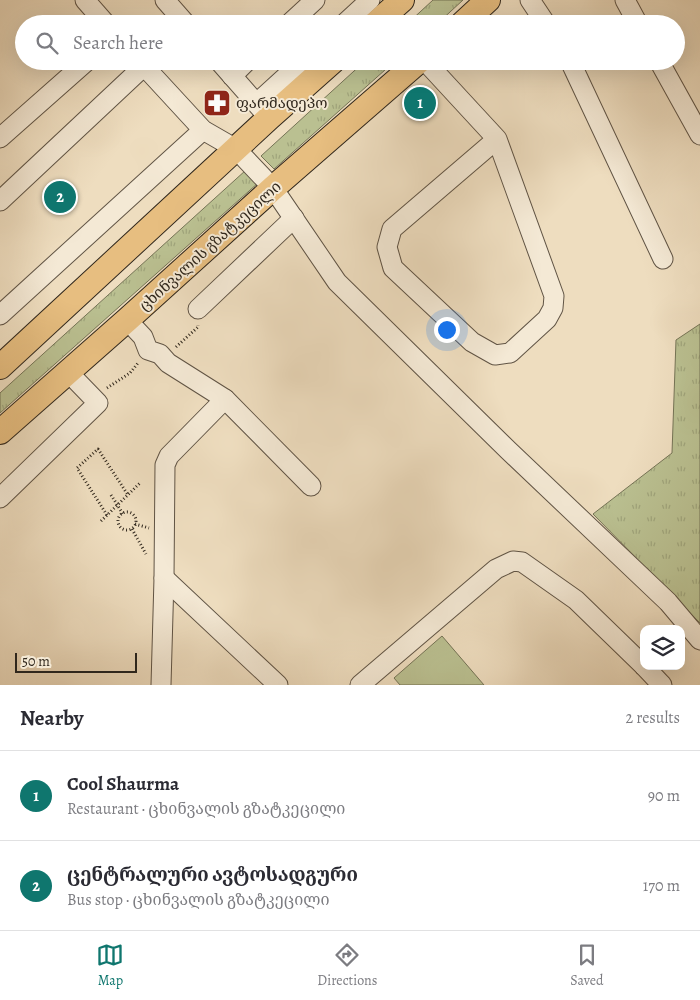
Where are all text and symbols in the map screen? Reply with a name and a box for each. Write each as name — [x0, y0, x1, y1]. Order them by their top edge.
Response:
search box — [15, 15, 685, 70]
icon: search — [33, 29, 61, 57]
text: Search here — [73, 30, 163, 56]
pin: 1 — [404, 84, 436, 122]
pharmacy icon: ფარმადეპო — [202, 88, 232, 118]
place label: ფარმადეპო — [236, 93, 327, 113]
street label: ცხინვალის გზატკეცილი — [135, 177, 285, 315]
pin: 2 — [44, 178, 76, 216]
your location — [434, 317, 460, 343]
map controls — [640, 625, 685, 670]
button: layers — [640, 625, 685, 670]
scale bar — [15, 650, 138, 673]
text: 50 m — [22, 652, 50, 671]
text: Nearby — [20, 704, 83, 732]
text: 2 results — [625, 707, 680, 729]
text: Cool Shaurma — [67, 771, 179, 797]
text: 1 — [33, 785, 39, 807]
text: 90 m — [648, 785, 680, 807]
text: Restaurant · ცხინვალის გზატკეცილი — [67, 798, 345, 820]
text: ცენტრალური ავტოსადგური — [67, 862, 358, 888]
text: 2 — [32, 875, 40, 897]
text: 170 m — [643, 875, 680, 897]
text: Bus stop · ცხინვალის გზატკეცილი — [67, 889, 330, 911]
tab: Map — [96, 941, 124, 990]
tab: Directions — [317, 941, 377, 990]
tab: Saved — [570, 941, 604, 990]

